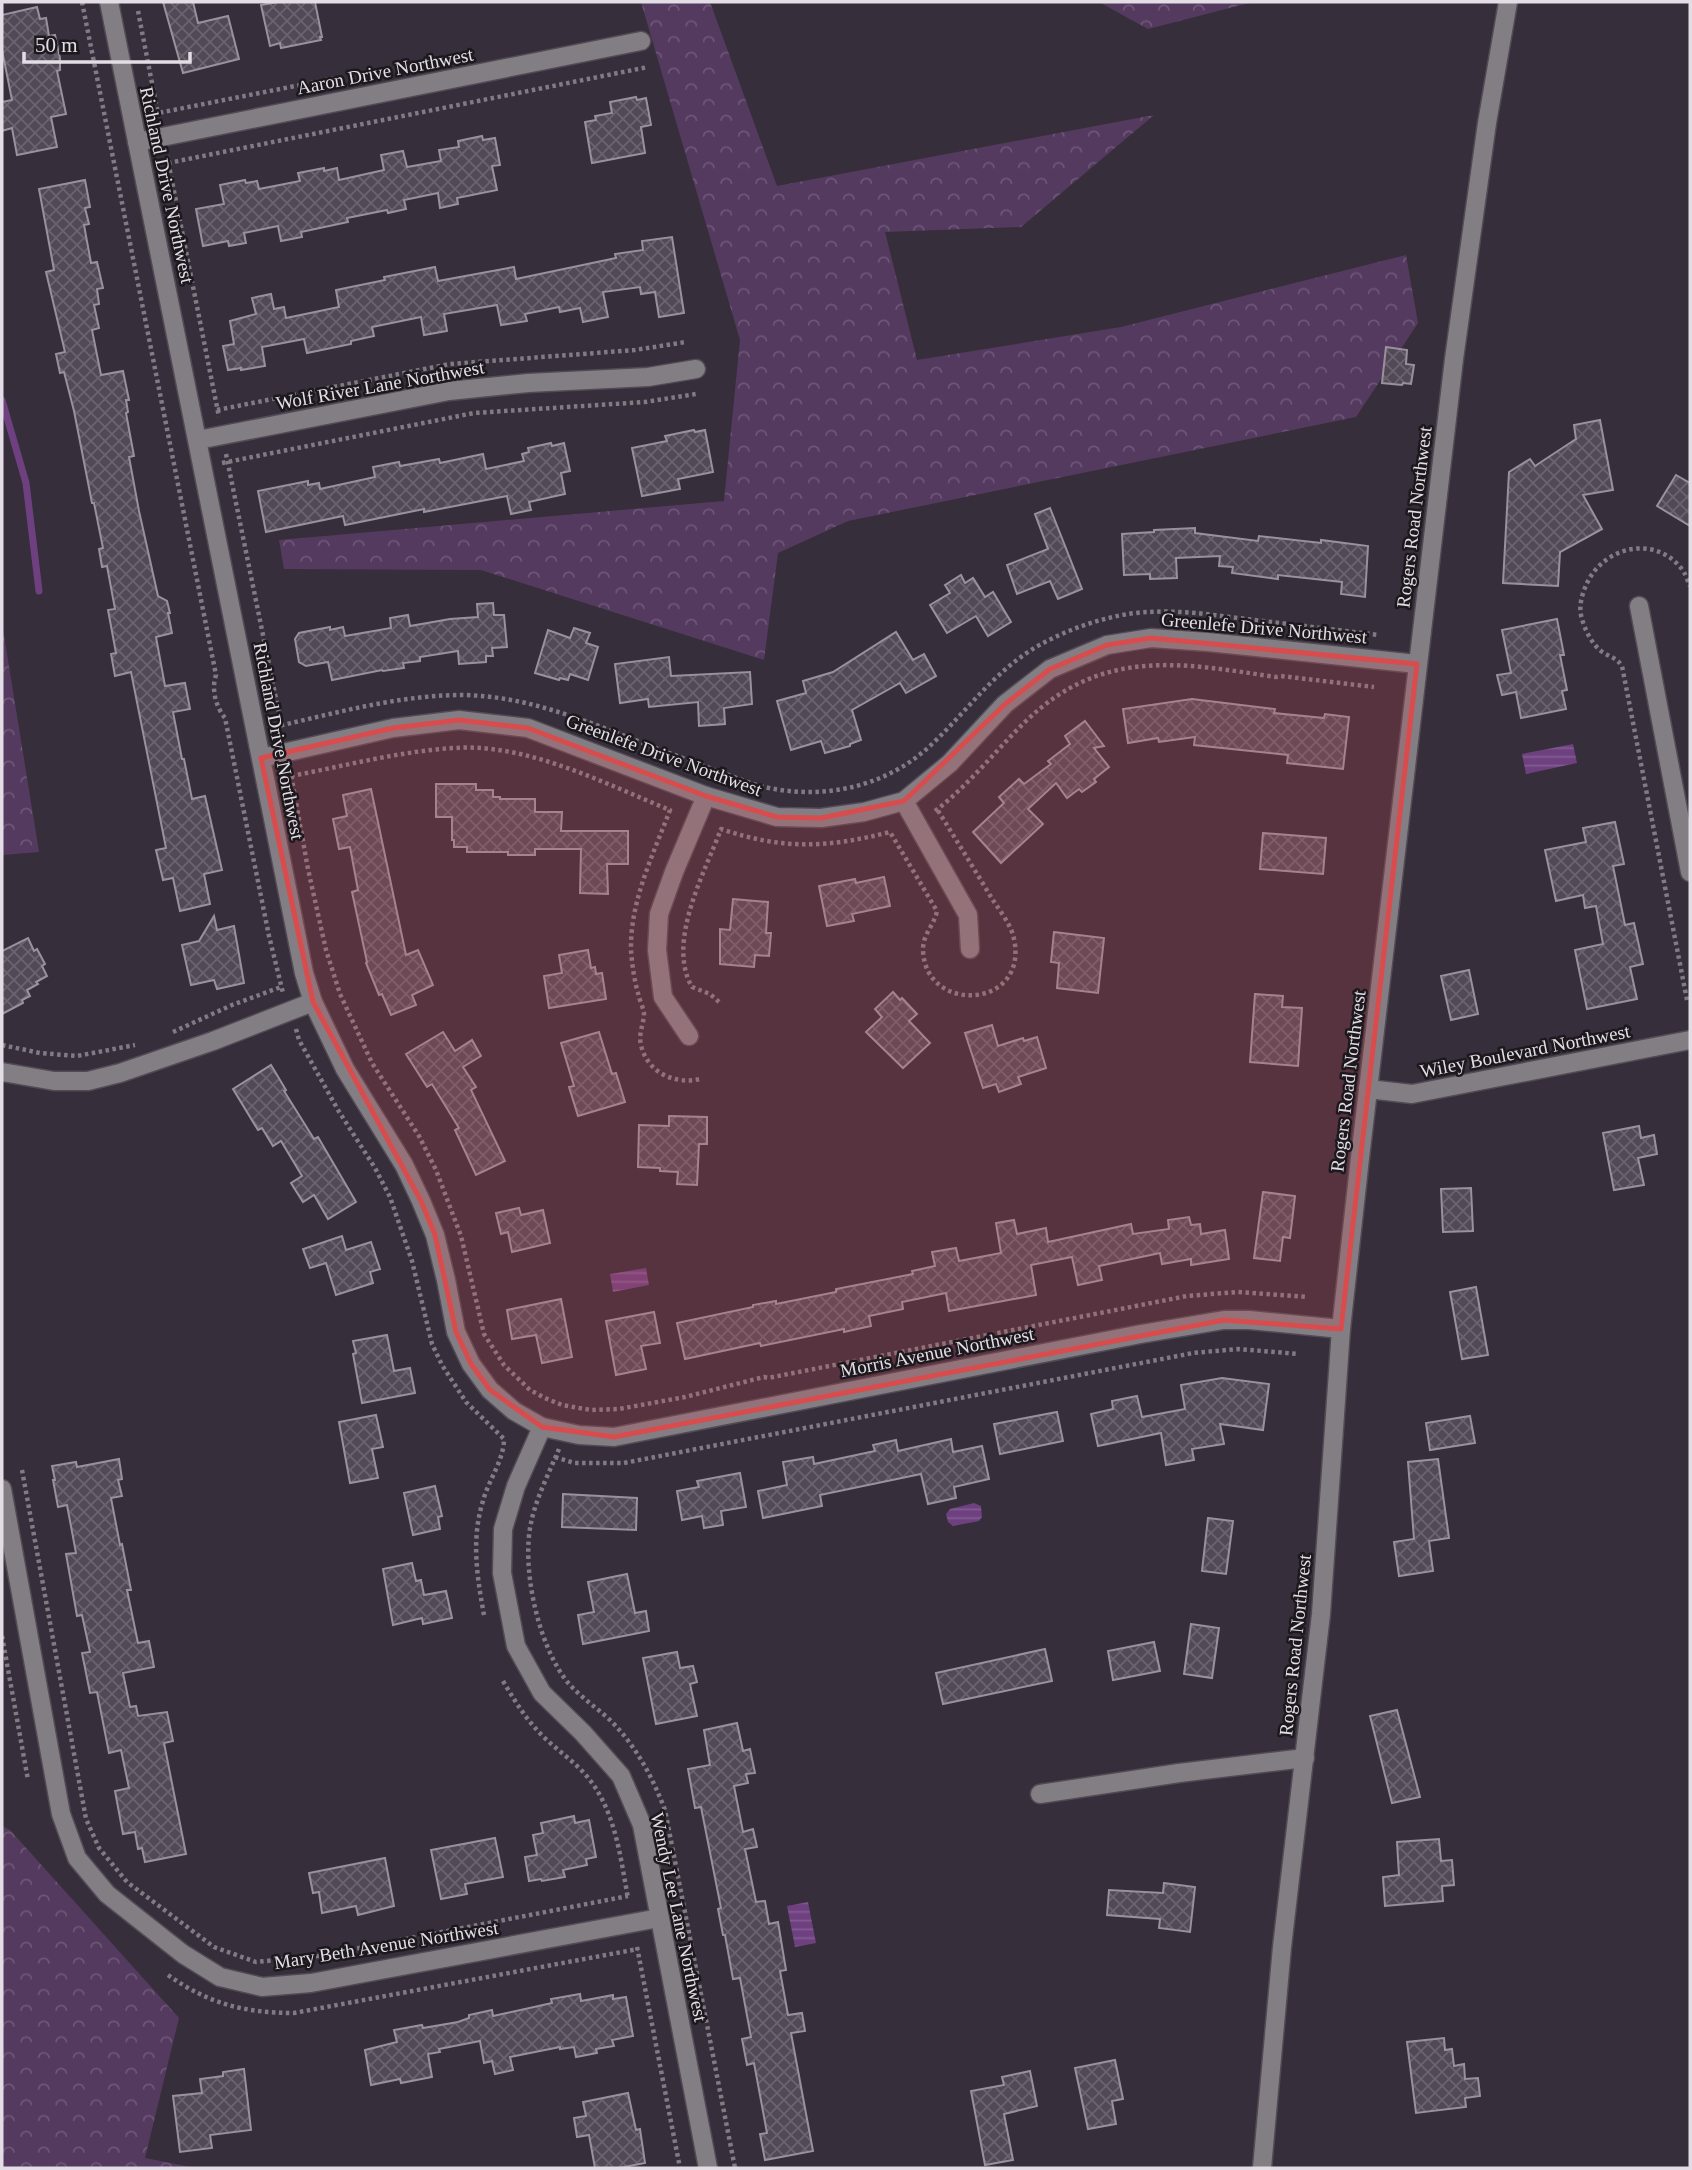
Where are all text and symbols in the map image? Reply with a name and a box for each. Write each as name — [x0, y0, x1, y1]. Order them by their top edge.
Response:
scale bar — [24, 21, 191, 65]
text: 50 m — [35, 33, 78, 57]
street label: Aaron Drive Northwest — [295, 43, 476, 98]
street label: Richland Drive Northwest — [136, 85, 198, 286]
street label: Wolf River Lane Northwest — [274, 356, 486, 414]
street label: Rogers Road Northwest — [1392, 424, 1436, 609]
street label: Greenlefe Drive Northwest — [1160, 609, 1369, 648]
street label: Richland Drive Northwest — [250, 641, 309, 842]
street label: Greenlefe Drive Northwest — [563, 710, 765, 800]
street label: Rogers Road Northwest — [1326, 988, 1370, 1173]
street label: Wiley Boulevard Northwest — [1418, 1020, 1632, 1082]
street label: Morris Avenue Northwest — [838, 1323, 1036, 1381]
street label: Rogers Road Northwest — [1275, 1552, 1315, 1737]
street label: Wendy Lee Lane Northwest — [647, 1811, 712, 2024]
street label: Mary Beth Avenue Northwest — [272, 1917, 500, 1973]

